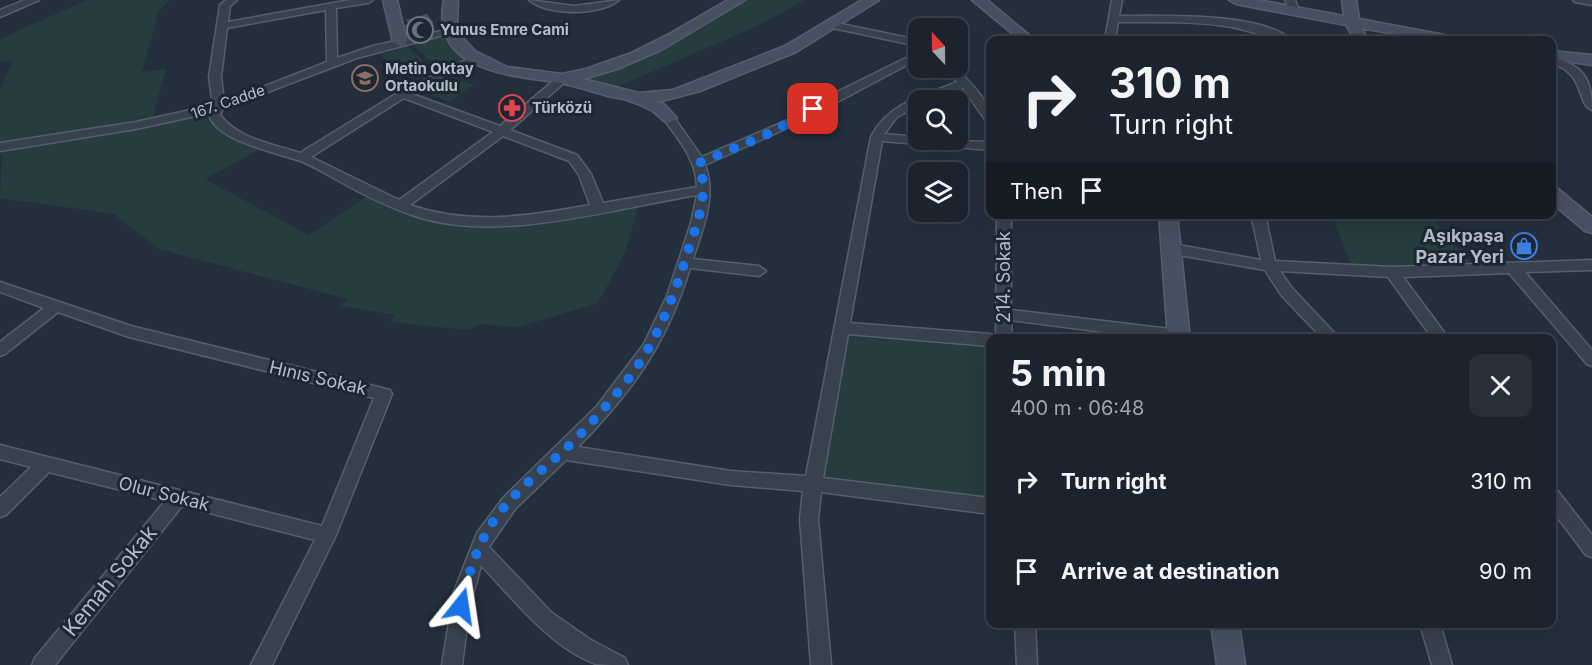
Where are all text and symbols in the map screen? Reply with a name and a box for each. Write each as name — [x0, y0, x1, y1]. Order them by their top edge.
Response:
mosque icon: Yunus Emre Cami — [405, 15, 435, 45]
north arrow — [908, 18, 968, 78]
map controls — [908, 18, 968, 222]
place label: Yunus Emre Cami — [440, 20, 569, 39]
text: 310 m — [1109, 57, 1231, 108]
place label: Metin Oktay Ortaokulu — [385, 59, 474, 95]
icon: right — [1010, 60, 1088, 138]
school or university icon: Metin Oktay Ortaokulu — [350, 63, 380, 93]
street label: 167. Cadde — [188, 80, 267, 123]
pin — [787, 83, 838, 134]
button: search — [908, 90, 968, 150]
icon: arrive — [796, 92, 829, 125]
pharmacy icon: Türközü — [497, 93, 527, 123]
place label: Türközü — [532, 98, 592, 117]
text: Turn right — [1109, 108, 1233, 141]
button: layers — [908, 162, 968, 222]
icon: arrive — [1075, 174, 1108, 207]
text: Then — [1010, 178, 1063, 204]
place label: Aşıkpaşa Pazar Yeri — [1416, 225, 1504, 267]
street label: 214. Sokak — [993, 231, 1014, 323]
shop icon: Aşıkpaşa Pazar Yeri — [1509, 231, 1539, 261]
text: 5 min — [1010, 351, 1107, 395]
button: close — [1469, 354, 1532, 417]
street label: Hınıs Sokak — [267, 356, 369, 399]
text: 400 m · 06:48 — [1010, 396, 1144, 420]
icon: right — [1010, 465, 1043, 498]
text: Turn right — [1061, 468, 1167, 494]
text: 310 m — [1470, 468, 1532, 494]
street label: Olur Sokak — [117, 472, 212, 515]
street label: Kemah Sokak — [57, 520, 162, 641]
icon: arrive — [1010, 555, 1043, 588]
text: Arrive at destination — [1061, 558, 1280, 584]
text: 90 m — [1479, 558, 1532, 584]
position arrow — [429, 574, 493, 638]

